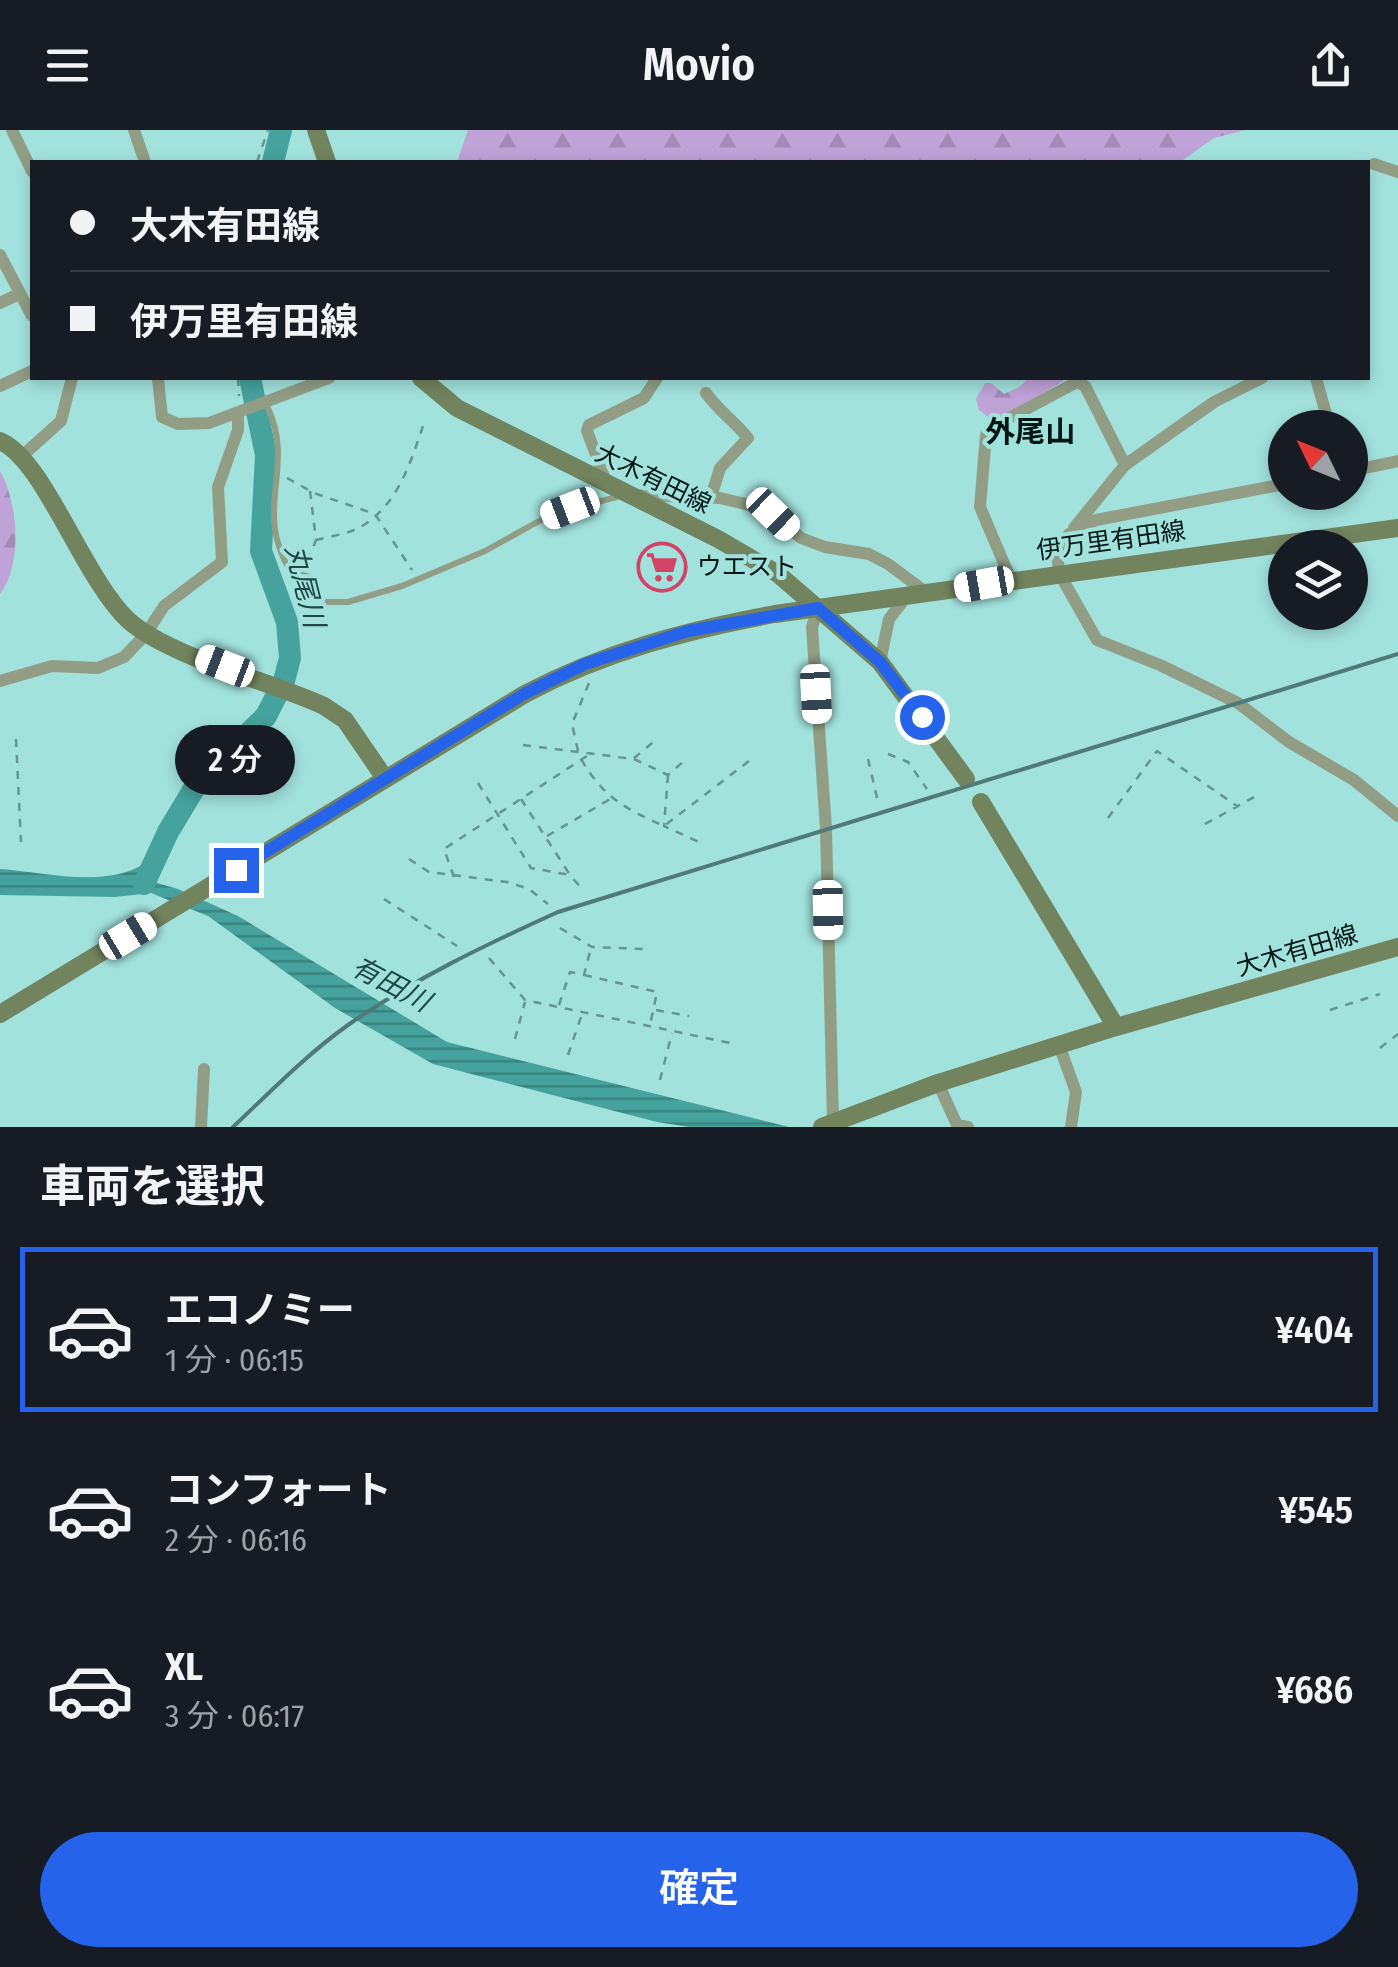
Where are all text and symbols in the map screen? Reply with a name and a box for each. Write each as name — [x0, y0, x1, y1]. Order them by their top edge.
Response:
icon: menu — [40, 38, 95, 93]
text: Movio — [643, 38, 755, 92]
icon: share — [1303, 38, 1358, 93]
text: 大木有田線 — [130, 203, 320, 249]
text: 伊万里有田線 — [130, 299, 358, 345]
north arrow — [1268, 410, 1368, 510]
map controls — [1268, 410, 1368, 630]
district label: 外尾山 — [985, 414, 1075, 450]
street label: 大木有田線 — [590, 438, 716, 520]
car — [741, 482, 805, 546]
car — [537, 483, 603, 533]
street label: 伊万里有田線 — [1035, 516, 1187, 566]
button: layers — [1268, 530, 1368, 630]
water label: 丸尾川 — [279, 541, 332, 634]
supermarket icon: ウエスト — [636, 541, 688, 593]
place label: ウエスト — [697, 552, 797, 582]
car — [952, 564, 1016, 604]
car — [192, 641, 258, 691]
car — [799, 663, 833, 725]
route start — [900, 695, 945, 740]
callout: 2 分 — [176, 725, 296, 795]
text: 2 分 — [208, 741, 262, 779]
route end — [214, 848, 259, 893]
car — [812, 880, 844, 940]
car — [95, 908, 161, 964]
street label: 大木有田線 — [1233, 919, 1361, 983]
water label: 有田川 — [346, 950, 438, 1020]
text: 車両を選択 — [40, 1160, 265, 1214]
icon: car — [45, 1285, 135, 1375]
text: エコノミー — [165, 1287, 355, 1333]
text: ¥404 — [1275, 1307, 1353, 1353]
text: 1 分 · 06:15 — [165, 1341, 304, 1379]
icon: car — [45, 1465, 135, 1555]
text: コンフォート — [165, 1467, 392, 1513]
text: ¥545 — [1278, 1487, 1353, 1533]
text: 2 分 · 06:16 — [165, 1521, 307, 1559]
text: XL — [165, 1644, 203, 1690]
icon: car — [45, 1645, 135, 1735]
text: ¥686 — [1276, 1667, 1353, 1713]
text: 3 分 · 06:17 — [165, 1697, 304, 1735]
button: 確定 — [40, 1832, 1358, 1947]

